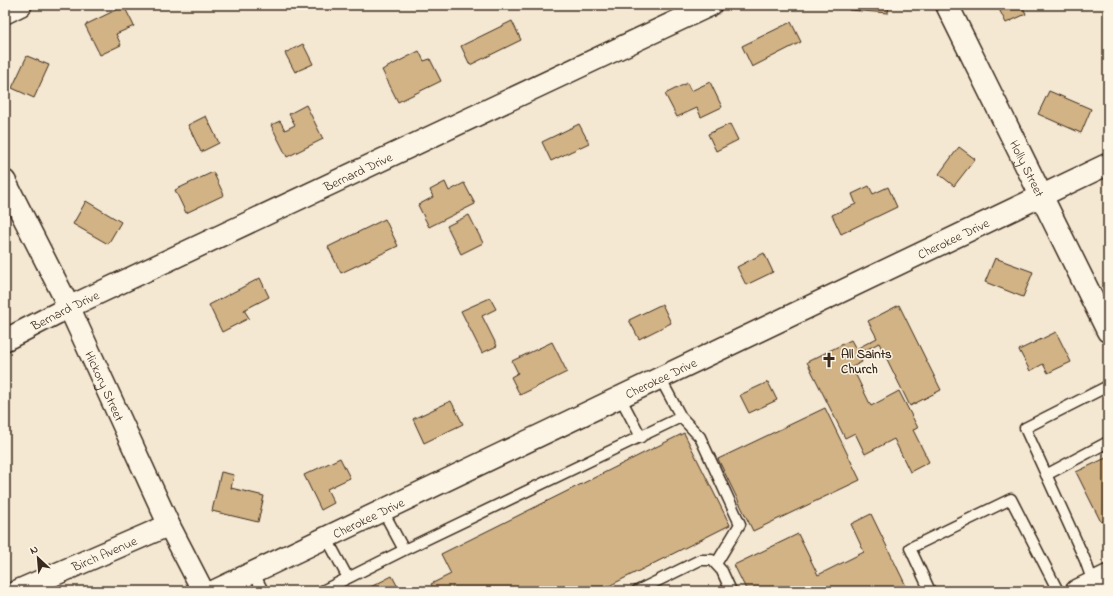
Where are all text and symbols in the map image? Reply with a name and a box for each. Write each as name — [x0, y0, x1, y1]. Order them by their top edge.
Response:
street label: Holly Street — [1004, 137, 1049, 201]
street label: Bernard Drive — [320, 148, 396, 197]
street label: Cherokee Drive — [915, 214, 993, 265]
street label: Bernard Drive — [27, 286, 103, 336]
place label: All Saints Church — [841, 345, 892, 379]
street label: Hickory Street — [79, 348, 128, 425]
church icon: All Saints Church — [820, 351, 838, 369]
street label: Cherokee Drive — [622, 354, 700, 404]
street label: Cherokee Drive — [330, 493, 408, 544]
street label: Birch Avenue — [68, 532, 140, 577]
north arrow — [18, 538, 58, 578]
text: N — [27, 541, 41, 559]

